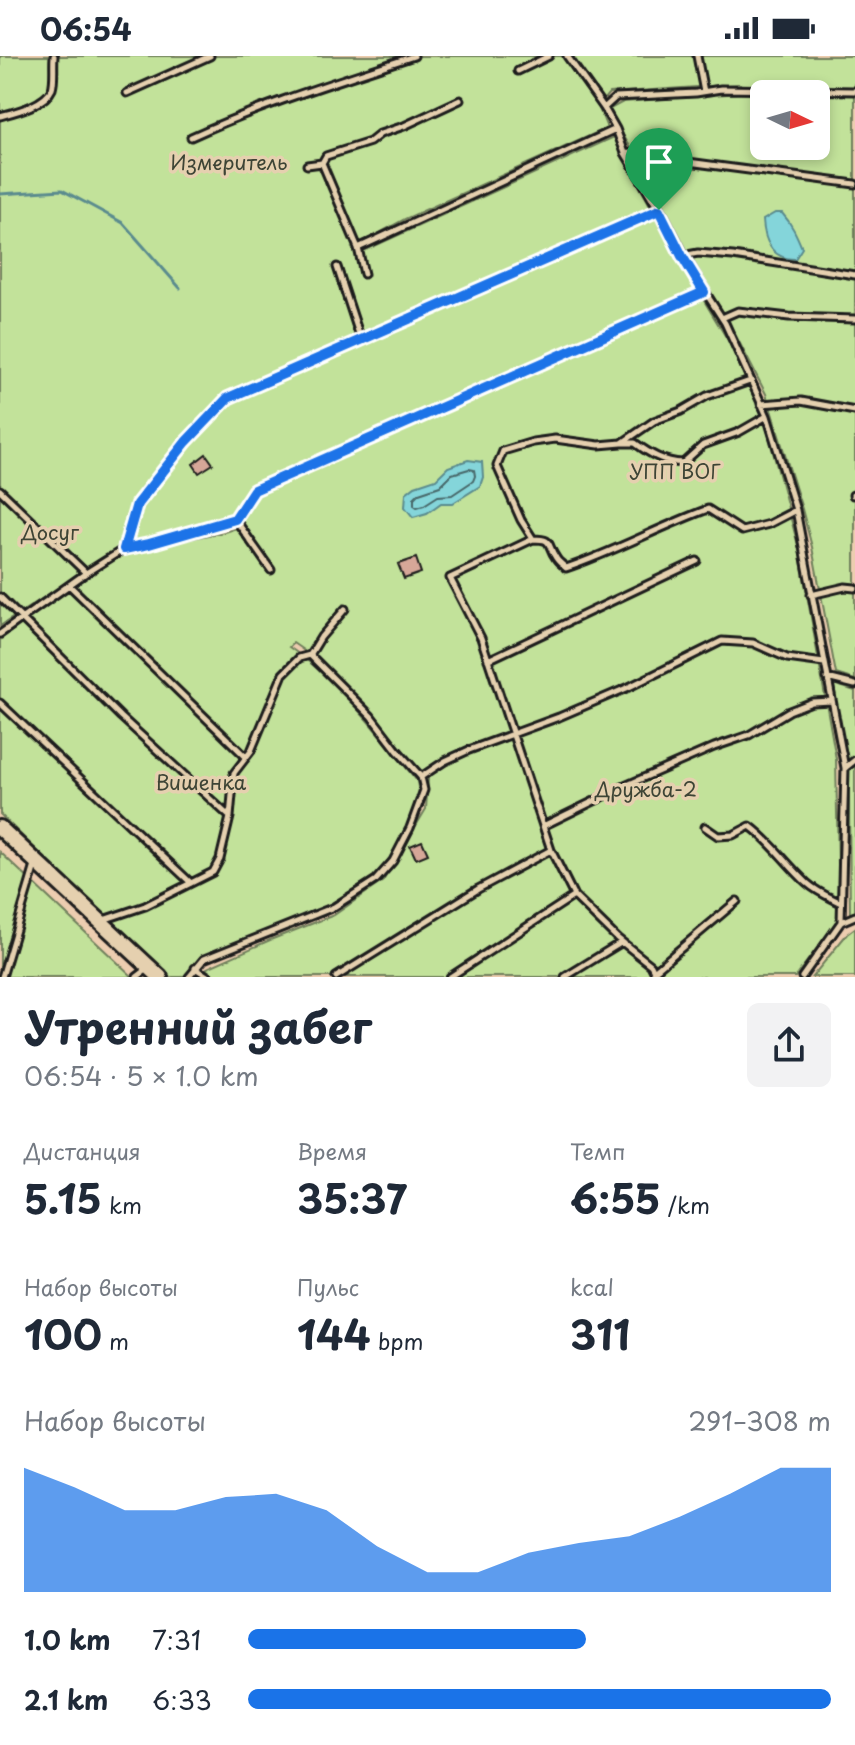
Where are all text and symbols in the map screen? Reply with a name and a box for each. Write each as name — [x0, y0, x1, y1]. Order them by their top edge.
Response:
text: 06:54 — [40, 6, 132, 51]
north arrow — [750, 80, 830, 160]
map controls — [750, 80, 830, 160]
pin — [625, 128, 693, 210]
icon: arrive — [637, 140, 681, 184]
park label: Измеритель — [171, 147, 287, 177]
park label: УПП ВОГ — [629, 456, 721, 486]
park label: Досуг — [20, 517, 80, 547]
park label: Вишенка — [156, 767, 247, 797]
park label: Дружба-2 — [594, 774, 697, 804]
text: Утренний забег — [24, 993, 372, 1059]
button: share — [747, 1003, 831, 1087]
text: 06:54 · 5 × 1.0 km — [24, 1056, 259, 1095]
text: Дистанция — [24, 1134, 141, 1167]
text: Время — [297, 1134, 367, 1167]
text: Темп — [570, 1134, 626, 1167]
text: 5.15 — [24, 1167, 102, 1228]
text: 35:37 — [297, 1167, 407, 1228]
text: 6:55 — [570, 1167, 661, 1228]
text: km — [102, 1188, 142, 1221]
text: /km — [661, 1188, 710, 1221]
text: Набор высоты — [24, 1270, 178, 1303]
text: Пульс — [297, 1270, 359, 1303]
text: kcal — [570, 1270, 614, 1303]
text: 100 — [24, 1303, 102, 1364]
text: 144 — [297, 1303, 371, 1364]
text: 311 — [570, 1303, 630, 1364]
text: m — [102, 1324, 129, 1357]
text: bpm — [371, 1324, 424, 1357]
text: Набор высоты — [24, 1401, 206, 1440]
text: 291–308 m — [688, 1401, 831, 1440]
text: 1.0 km — [24, 1620, 111, 1659]
text: 7:31 — [152, 1620, 201, 1659]
text: 2.1 km — [24, 1680, 108, 1719]
text: 6:33 — [152, 1680, 212, 1719]

